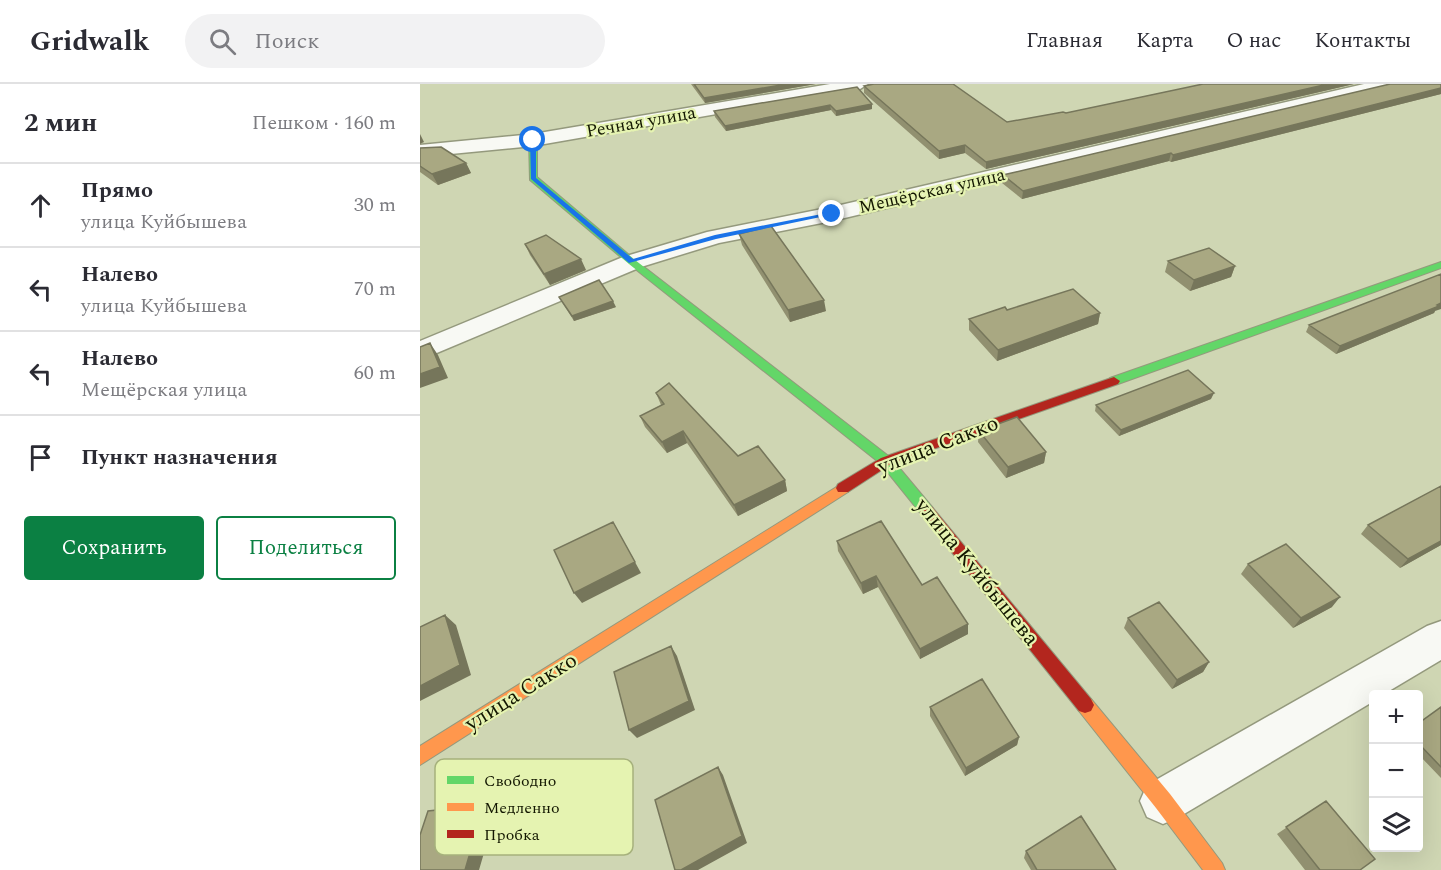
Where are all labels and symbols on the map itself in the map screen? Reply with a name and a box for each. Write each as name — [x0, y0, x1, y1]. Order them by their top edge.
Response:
street label: Речная улица — [584, 99, 698, 145]
route start — [519, 126, 545, 152]
street label: Мещёрская улица — [856, 161, 1008, 221]
route end — [818, 200, 844, 226]
street label: улица Сакко — [872, 407, 1003, 484]
street label: улица Куйбышева — [906, 490, 1047, 654]
street label: улица Сакко — [457, 644, 584, 740]
legend — [435, 759, 633, 855]
text: Свободно — [484, 769, 556, 793]
text: Медленно — [484, 796, 560, 820]
text: Пробка — [484, 823, 540, 847]

